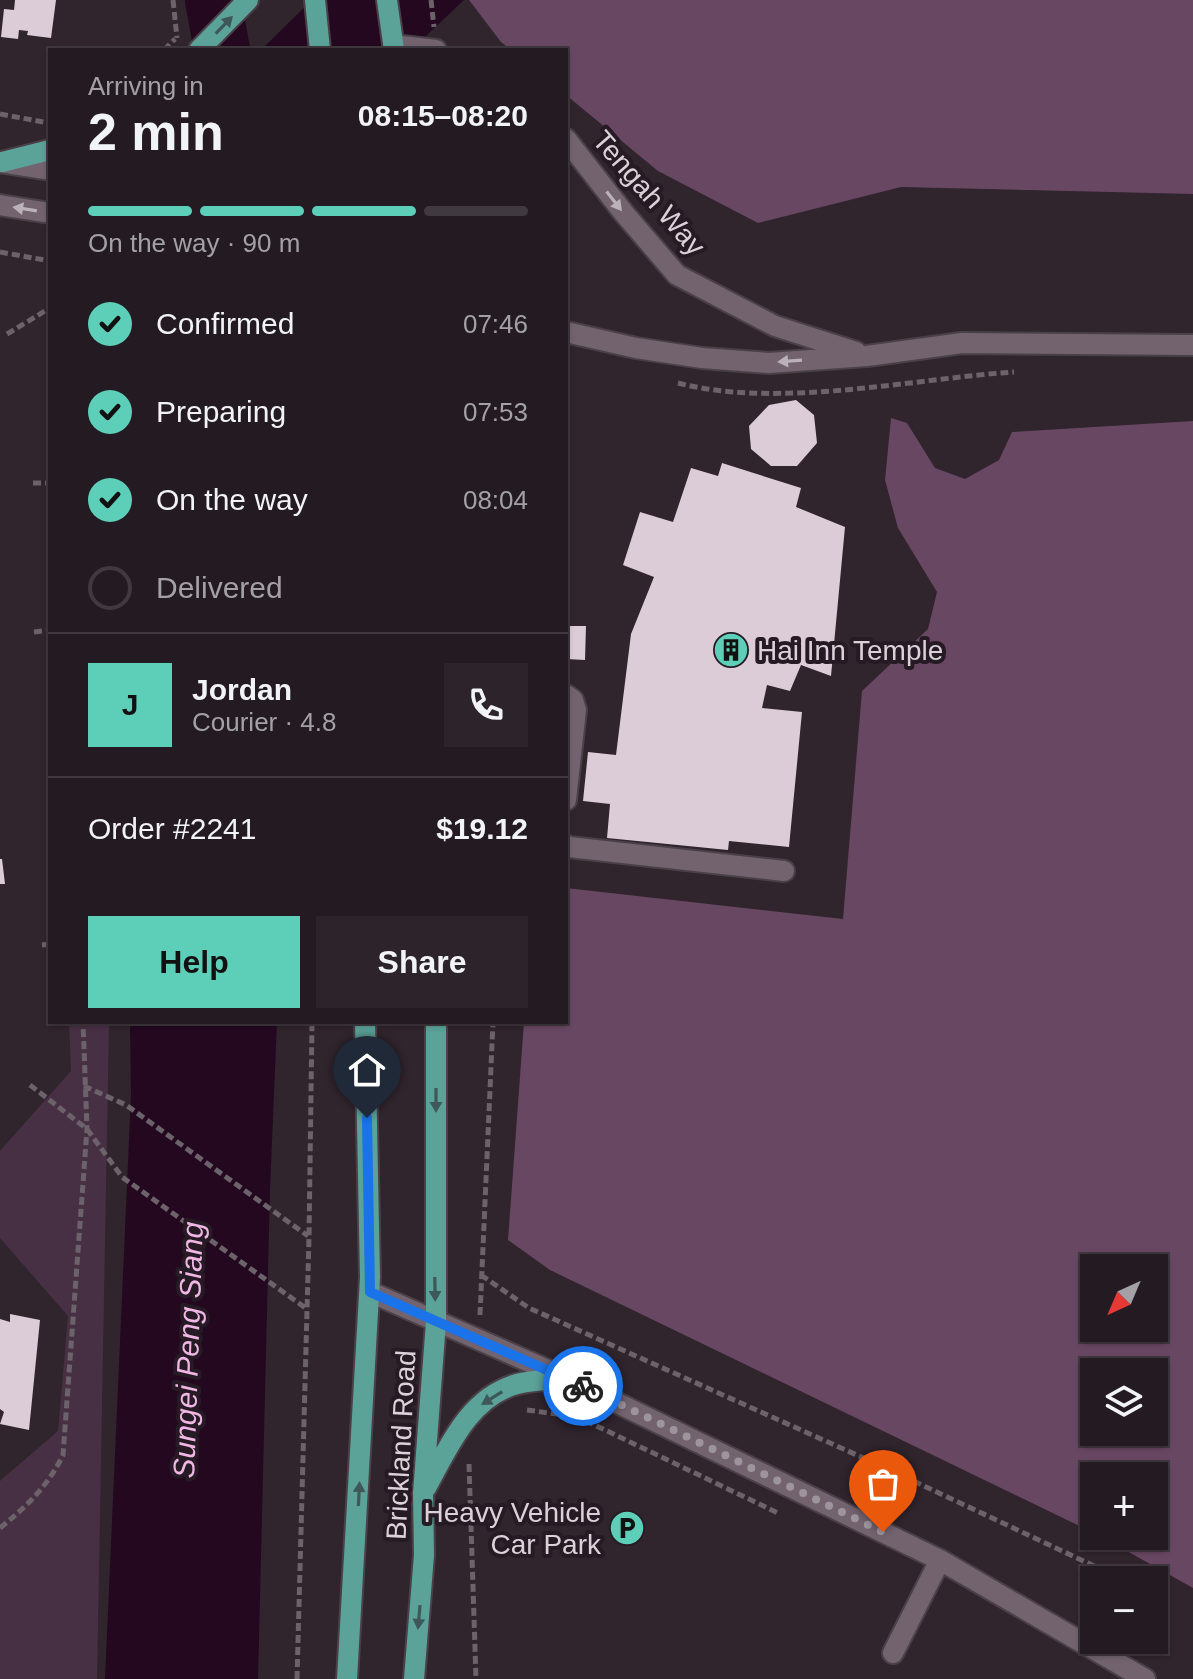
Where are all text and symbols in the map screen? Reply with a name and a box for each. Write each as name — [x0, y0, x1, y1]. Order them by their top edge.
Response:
one-way arrow — [214, 16, 232, 35]
text: Arriving in — [88, 71, 204, 101]
text: 08:15–08:20 — [358, 99, 528, 132]
text: 2 min — [88, 103, 224, 161]
street label: Tengah Way — [587, 124, 711, 262]
one-way arrow — [606, 191, 622, 211]
one-way arrow — [12, 202, 37, 215]
text: On the way · 90 m — [88, 228, 300, 258]
icon: check — [88, 302, 132, 346]
text: Confirmed — [156, 307, 294, 340]
text: 07:46 — [463, 309, 528, 339]
one-way arrow — [777, 355, 802, 368]
icon: check — [88, 390, 132, 434]
text: Preparing — [156, 395, 286, 428]
text: 07:53 — [463, 397, 528, 427]
icon: check — [88, 478, 132, 522]
text: On the way — [156, 483, 308, 516]
text: 08:04 — [463, 485, 528, 515]
text: Delivered — [156, 571, 283, 604]
building icon: Hai Inn Temple — [712, 631, 750, 669]
place label: Hai Inn Temple — [757, 635, 943, 666]
button: phone — [444, 663, 528, 747]
text: Jordan — [192, 673, 292, 706]
text: J — [122, 688, 138, 721]
text: Courier · 4.8 — [192, 707, 337, 737]
text: Order #2241 — [88, 812, 256, 845]
text: $19.12 — [436, 812, 528, 845]
button: Help — [88, 916, 300, 1008]
button: Share — [316, 916, 528, 1008]
pin — [333, 1036, 401, 1118]
icon: home — [345, 1048, 389, 1092]
one-way arrow — [430, 1088, 442, 1113]
water label: Sungei Peng Siang — [167, 1221, 209, 1479]
north arrow — [1080, 1254, 1168, 1342]
map controls — [1080, 1254, 1168, 1654]
one-way arrow — [429, 1277, 441, 1302]
courier — [543, 1346, 623, 1426]
street label: Brickland Road — [381, 1349, 421, 1541]
button: layers — [1080, 1358, 1168, 1446]
icon: bike — [561, 1364, 605, 1408]
one-way arrow — [481, 1390, 503, 1404]
pin — [849, 1450, 917, 1532]
icon: bag — [861, 1462, 905, 1506]
button: + — [1080, 1462, 1168, 1550]
one-way arrow — [352, 1481, 365, 1506]
place label: Heavy Vehicle Car Park — [424, 1497, 602, 1560]
parking icon: Heavy Vehicle Car Park — [608, 1509, 646, 1547]
button: − — [1080, 1566, 1168, 1654]
one-way arrow — [412, 1605, 425, 1630]

